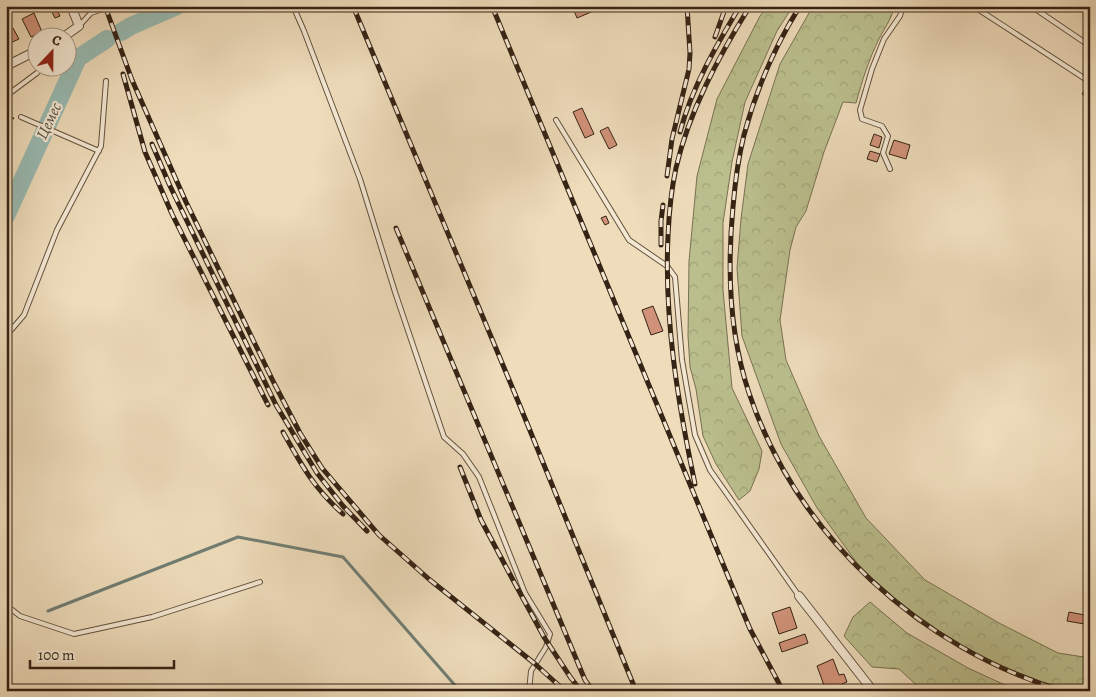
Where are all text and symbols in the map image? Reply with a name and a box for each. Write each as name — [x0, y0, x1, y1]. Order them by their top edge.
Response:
north arrow — [28, 28, 78, 78]
text: С — [49, 30, 65, 51]
water label: Цемес — [31, 99, 67, 143]
scale bar — [30, 637, 174, 669]
text: 100 m — [38, 645, 75, 665]

